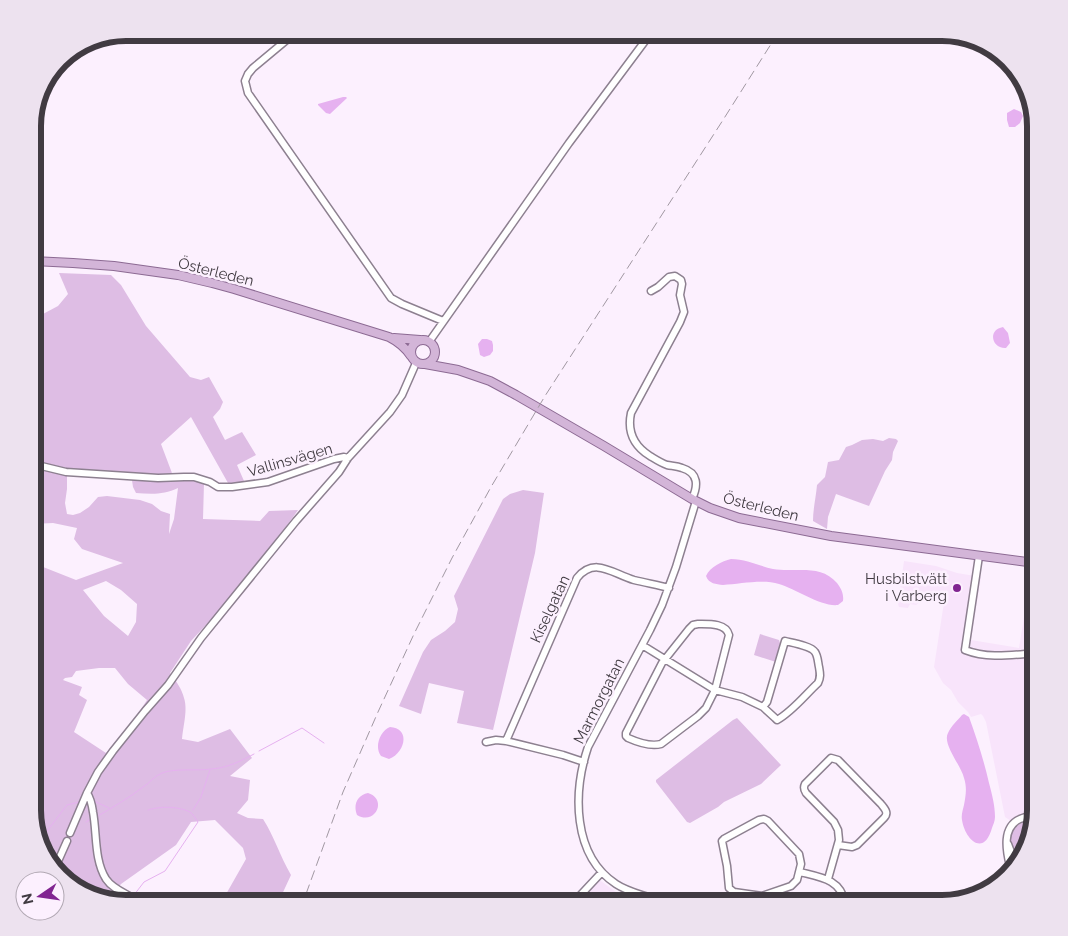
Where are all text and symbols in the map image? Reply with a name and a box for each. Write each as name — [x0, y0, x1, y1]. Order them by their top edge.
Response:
street label: Österleden — [176, 253, 256, 290]
street label: Vallinsvägen — [245, 439, 335, 481]
street label: Österleden — [721, 488, 801, 525]
place label: Husbilstvätt i Varberg — [865, 570, 947, 605]
street label: Kiselgatan — [527, 572, 573, 646]
marker: Husbilstvätt i Varberg — [951, 582, 963, 594]
street label: Marmorgatan — [570, 655, 628, 747]
north arrow — [15, 871, 65, 921]
text: N — [18, 892, 36, 906]

